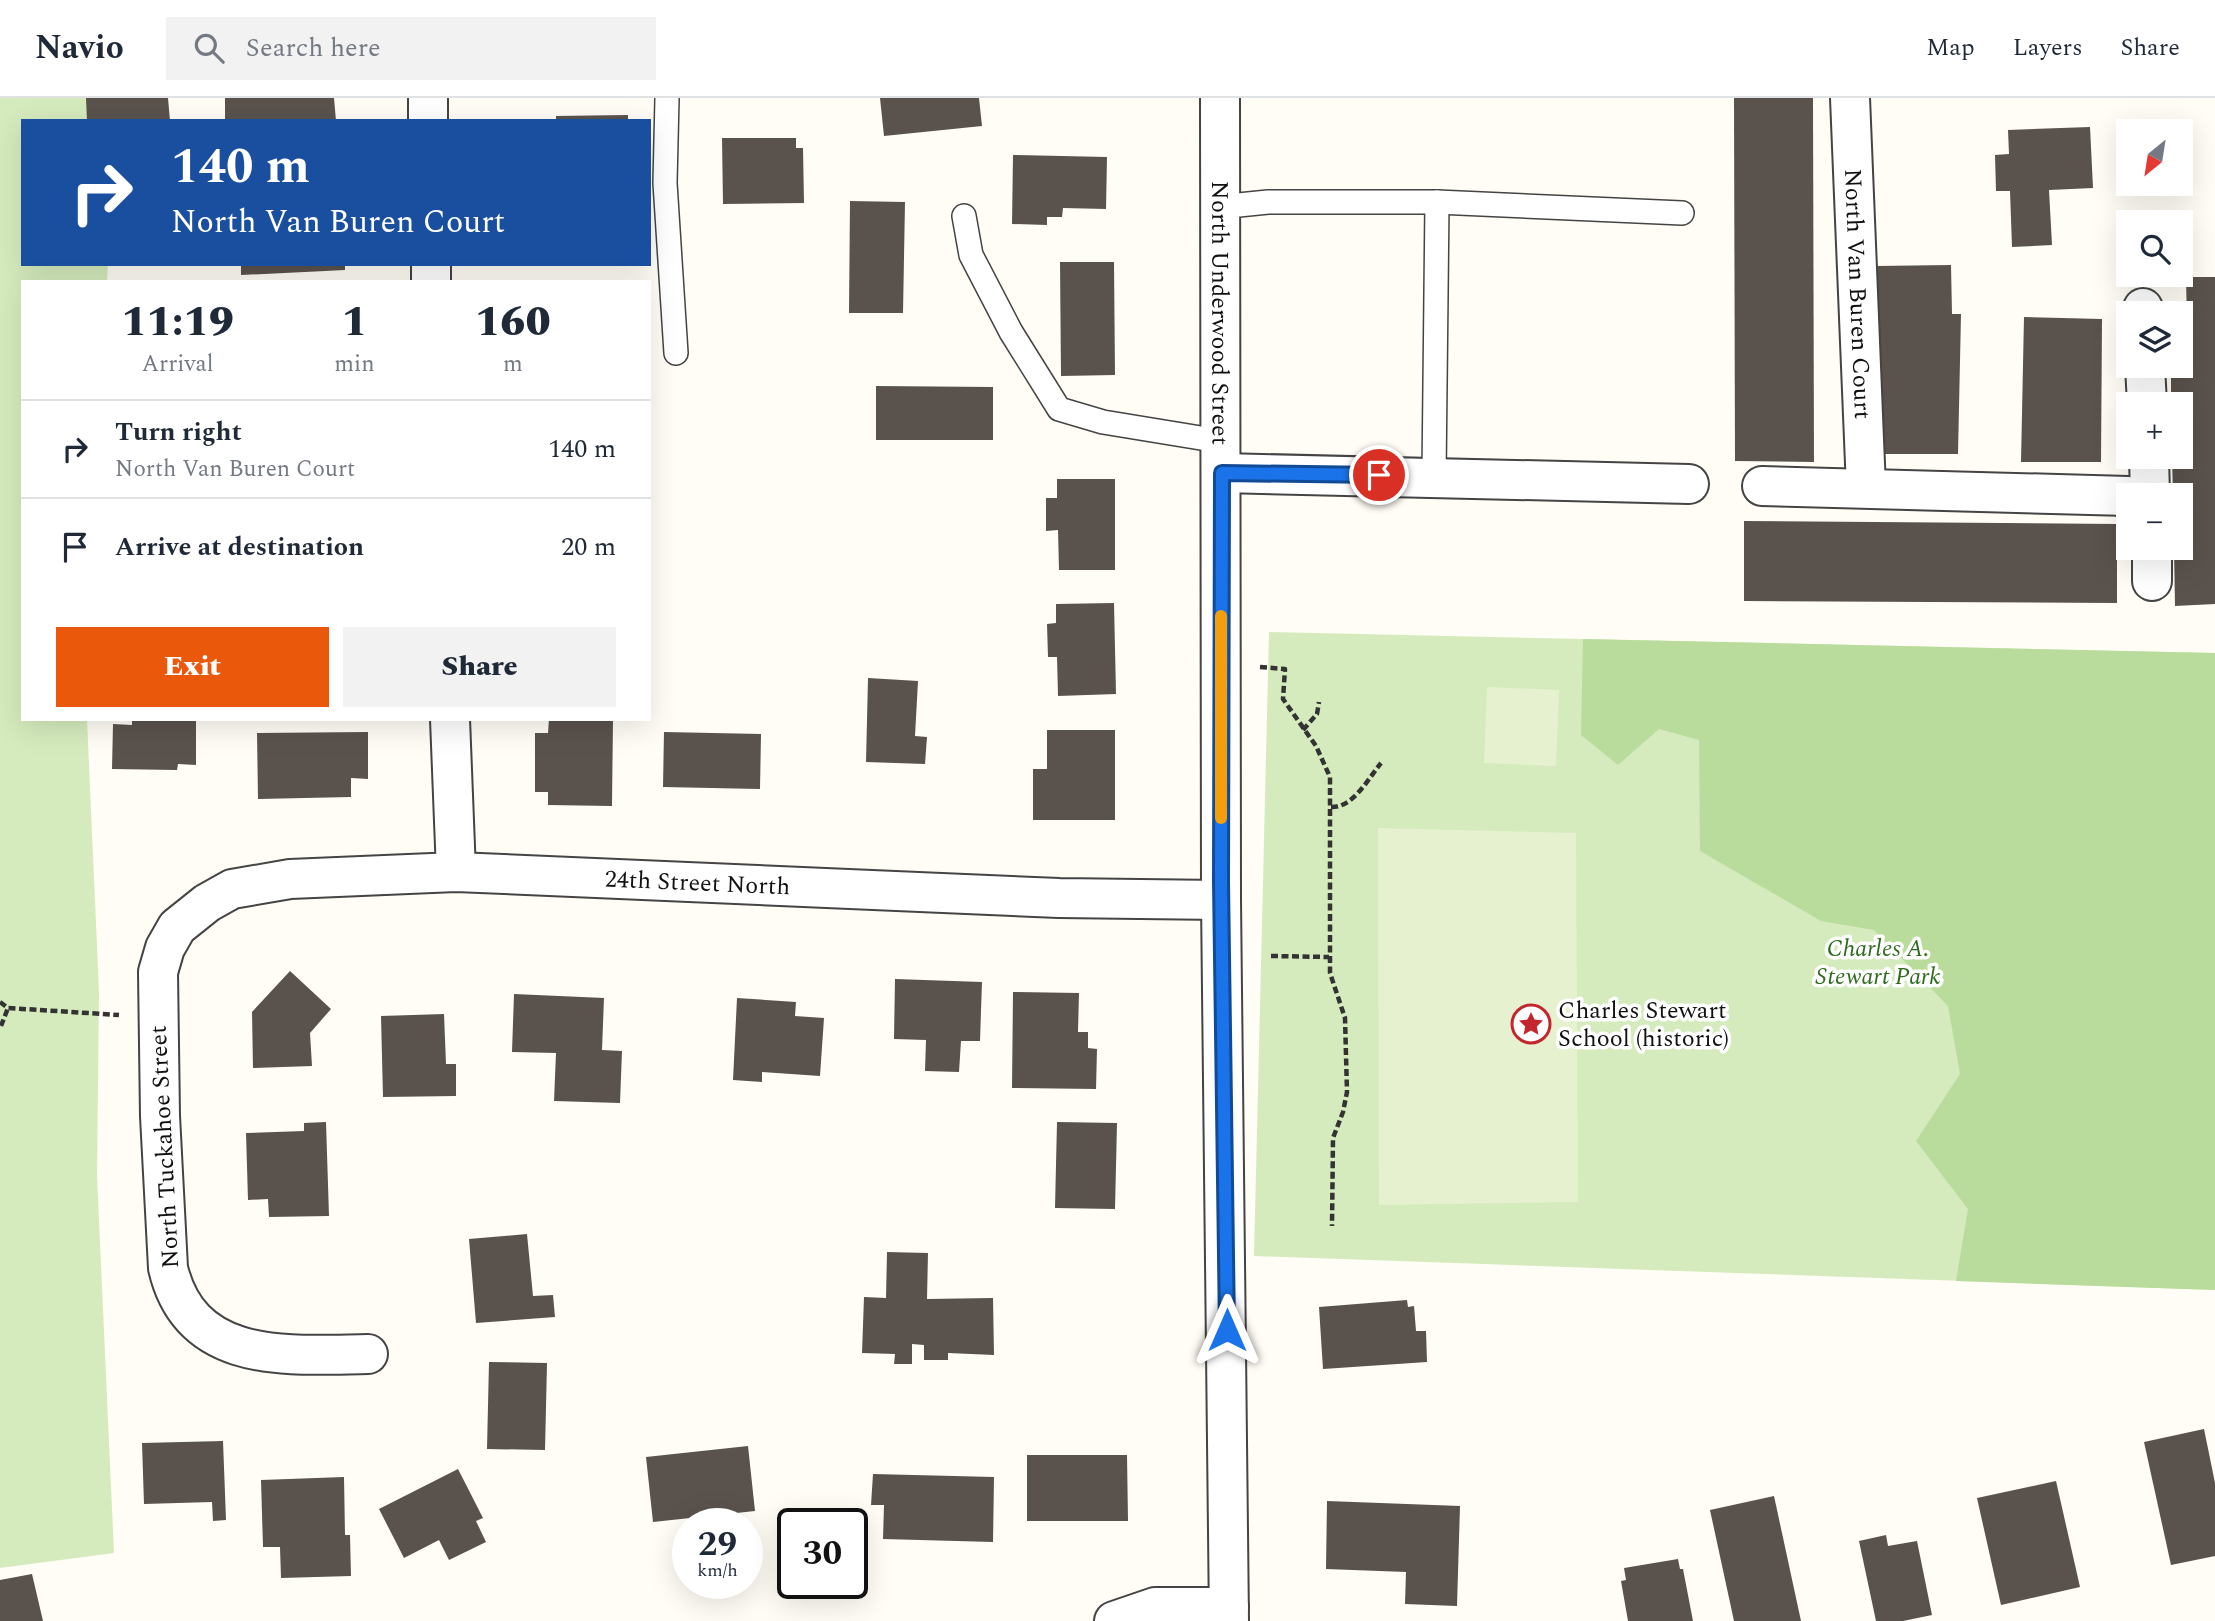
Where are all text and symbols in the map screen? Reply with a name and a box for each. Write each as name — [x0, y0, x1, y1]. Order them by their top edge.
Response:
search box — [166, 17, 656, 80]
text: Navio — [35, 23, 124, 73]
text: Search here — [246, 28, 381, 68]
icon: search — [190, 29, 228, 67]
text: Map — [1926, 30, 1975, 66]
text: Layers — [2013, 30, 2083, 66]
text: Share — [2121, 30, 2180, 66]
north arrow — [2116, 119, 2193, 196]
map controls — [2116, 119, 2193, 560]
text: 140 m — [171, 130, 310, 205]
icon: right — [56, 147, 147, 238]
street label: North Van Buren Court — [1834, 168, 1880, 420]
street label: North Underwood Street — [1201, 181, 1237, 445]
text: North Van Buren Court — [171, 198, 505, 247]
button: search — [2116, 210, 2193, 287]
text: 11:19 — [121, 291, 234, 354]
text: 1 — [342, 291, 367, 354]
text: 160 — [475, 291, 551, 354]
button: layers — [2116, 301, 2193, 378]
text: Arrival — [142, 347, 214, 382]
text: min — [334, 347, 375, 382]
text: m — [503, 347, 523, 382]
button: + — [2116, 392, 2193, 469]
text: Turn right — [115, 412, 242, 452]
text: 140 m — [548, 429, 616, 469]
icon: right — [56, 430, 94, 468]
pin — [1349, 445, 1409, 505]
text: North Van Buren Court — [115, 452, 355, 487]
icon: arrive — [1360, 456, 1398, 494]
button: − — [2116, 483, 2193, 560]
text: Arrive at destination — [115, 527, 364, 567]
text: 20 m — [561, 527, 616, 567]
icon: arrive — [56, 528, 94, 566]
button: Exit — [56, 627, 329, 707]
button: Share — [343, 627, 616, 707]
street label: 24th Street North — [604, 861, 791, 905]
park label: Charles A. Stewart Park — [1815, 931, 1941, 995]
place label: Charles Stewart School (historic) — [1558, 993, 1729, 1057]
place icon: Charles Stewart School (historic) — [1510, 1003, 1552, 1045]
street label: North Tuckahoe Street — [141, 1025, 189, 1269]
position arrow — [1190, 1293, 1264, 1367]
speed limit sign: 30 — [777, 1508, 868, 1599]
text: 29 — [698, 1518, 737, 1571]
text: km/h — [697, 1557, 738, 1584]

